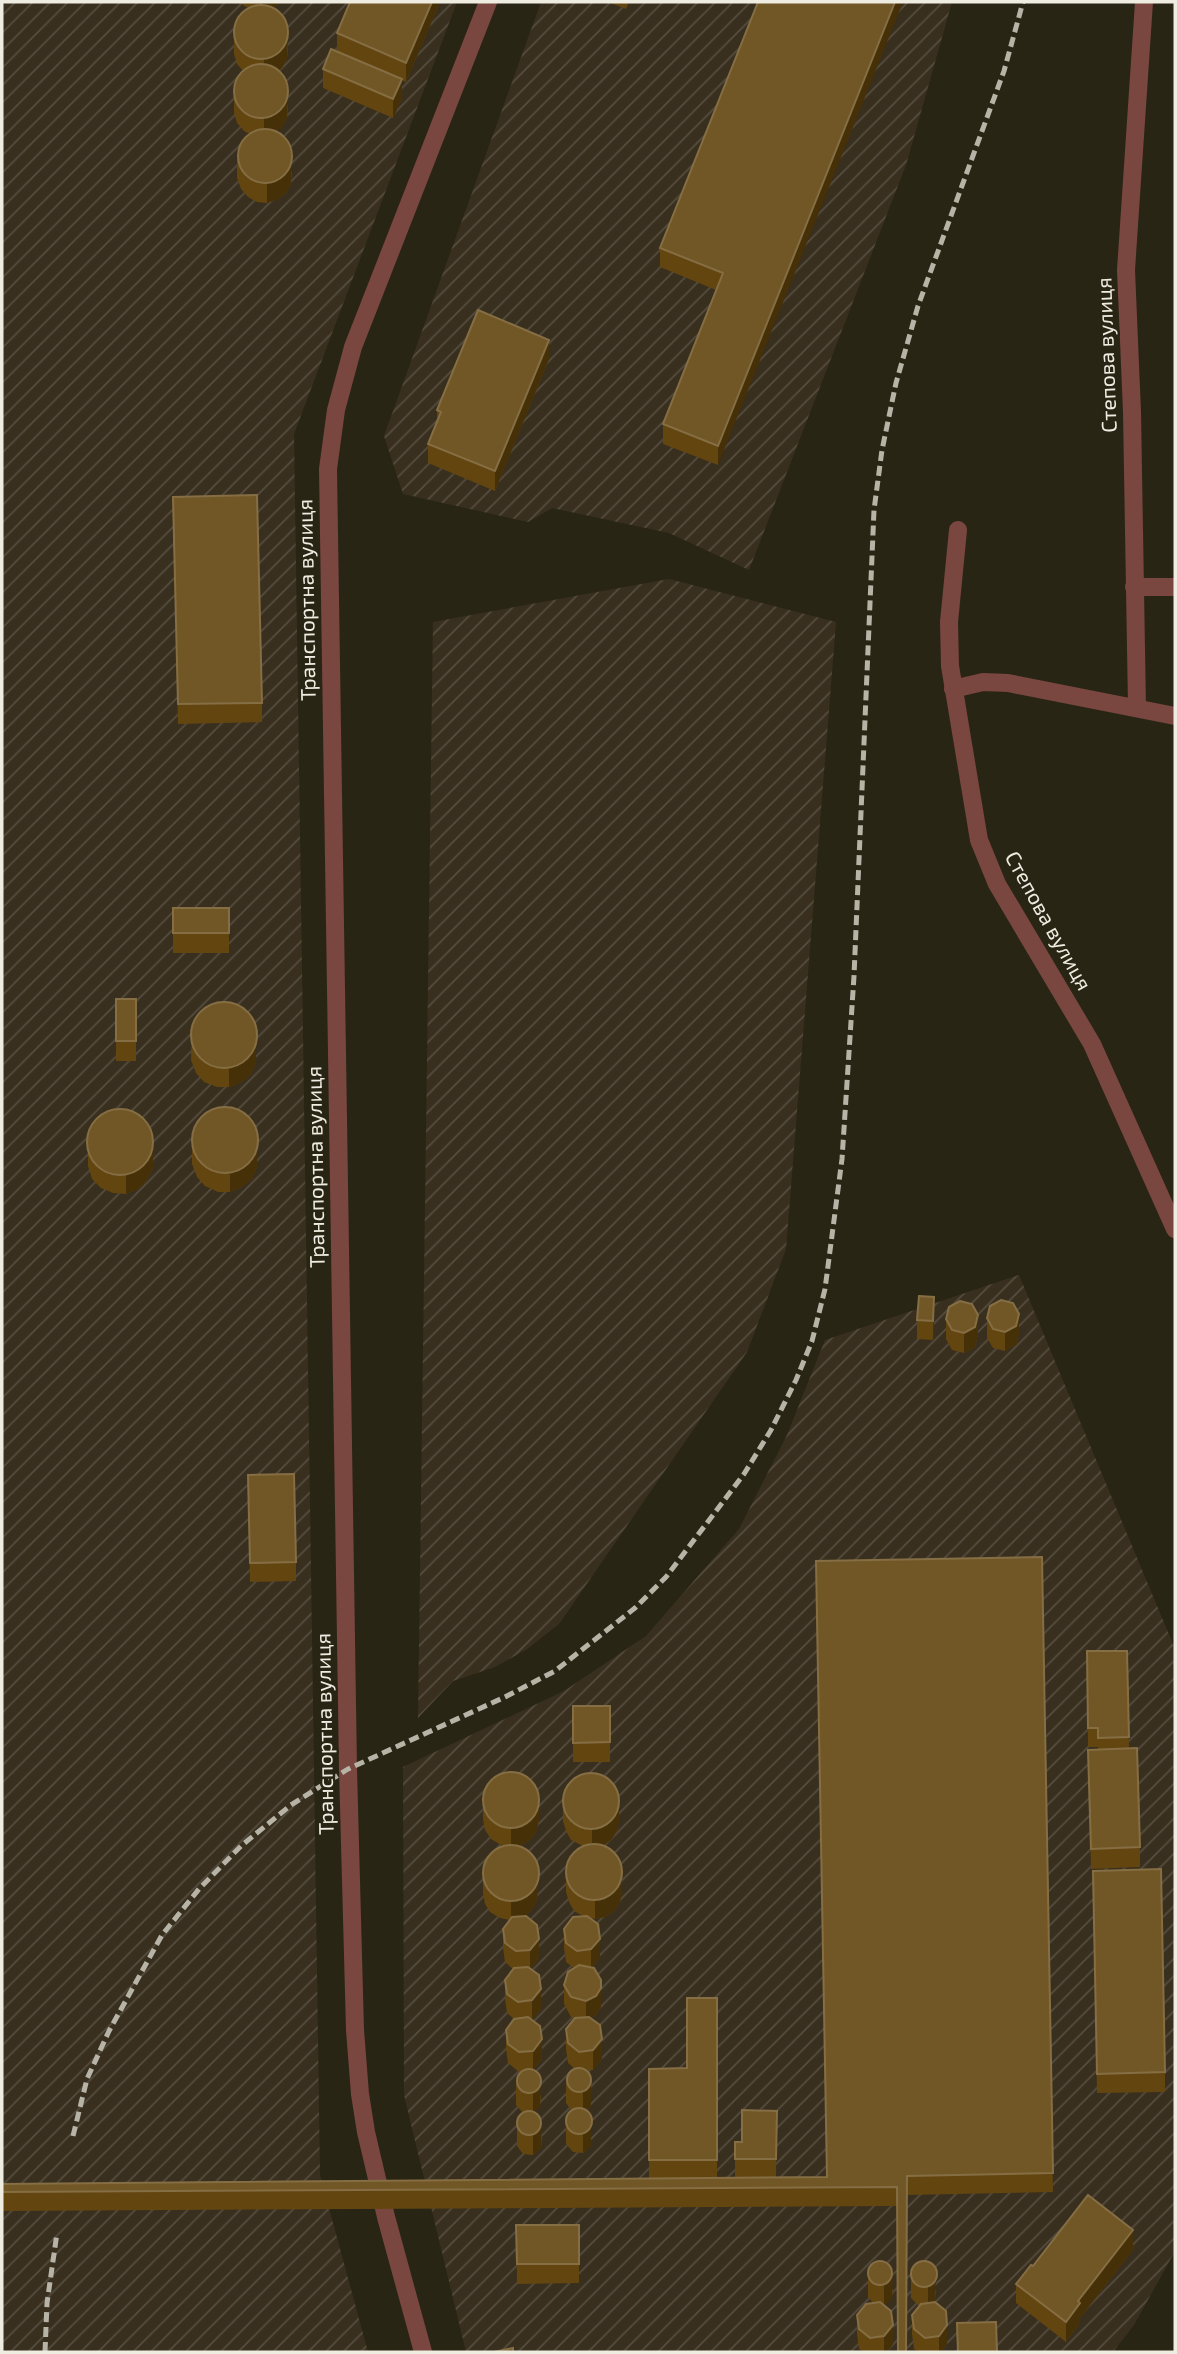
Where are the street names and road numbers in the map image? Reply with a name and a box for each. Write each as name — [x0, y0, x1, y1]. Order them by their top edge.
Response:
street label: Степова вулиця — [1090, 277, 1122, 433]
street label: Транспортна вулиця — [291, 499, 321, 701]
street label: Степова вулиця — [1000, 846, 1098, 995]
street label: Транспортна вулиця — [300, 1066, 330, 1268]
street label: Транспортна вулиця — [309, 1633, 339, 1835]

